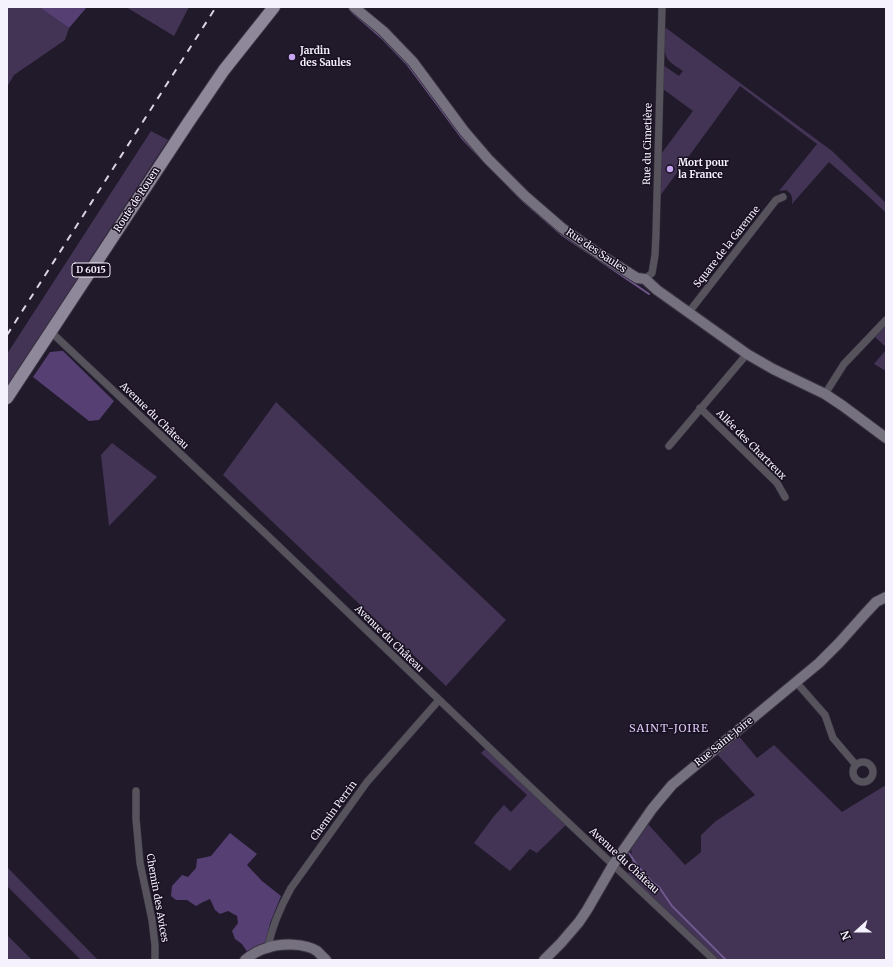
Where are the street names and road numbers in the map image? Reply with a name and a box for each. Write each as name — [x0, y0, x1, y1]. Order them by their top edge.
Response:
street label: Rue du Cimetière — [641, 103, 655, 185]
street label: Route de Rouen — [112, 165, 162, 235]
street label: Square de la Garenne — [691, 204, 763, 290]
street label: Rue des Saules — [564, 226, 628, 276]
road number: D 6015 — [72, 263, 110, 277]
street label: Avenue du Château — [117, 380, 191, 452]
street label: Allée des Chartreux — [714, 408, 788, 482]
street label: Avenue du Château — [352, 603, 426, 675]
street label: Rue Saint-Joire — [693, 715, 755, 769]
street label: Chemin Perrin — [308, 779, 360, 843]
street label: Avenue du Château — [587, 826, 661, 896]
street label: Chemin des Avices — [143, 853, 171, 943]

